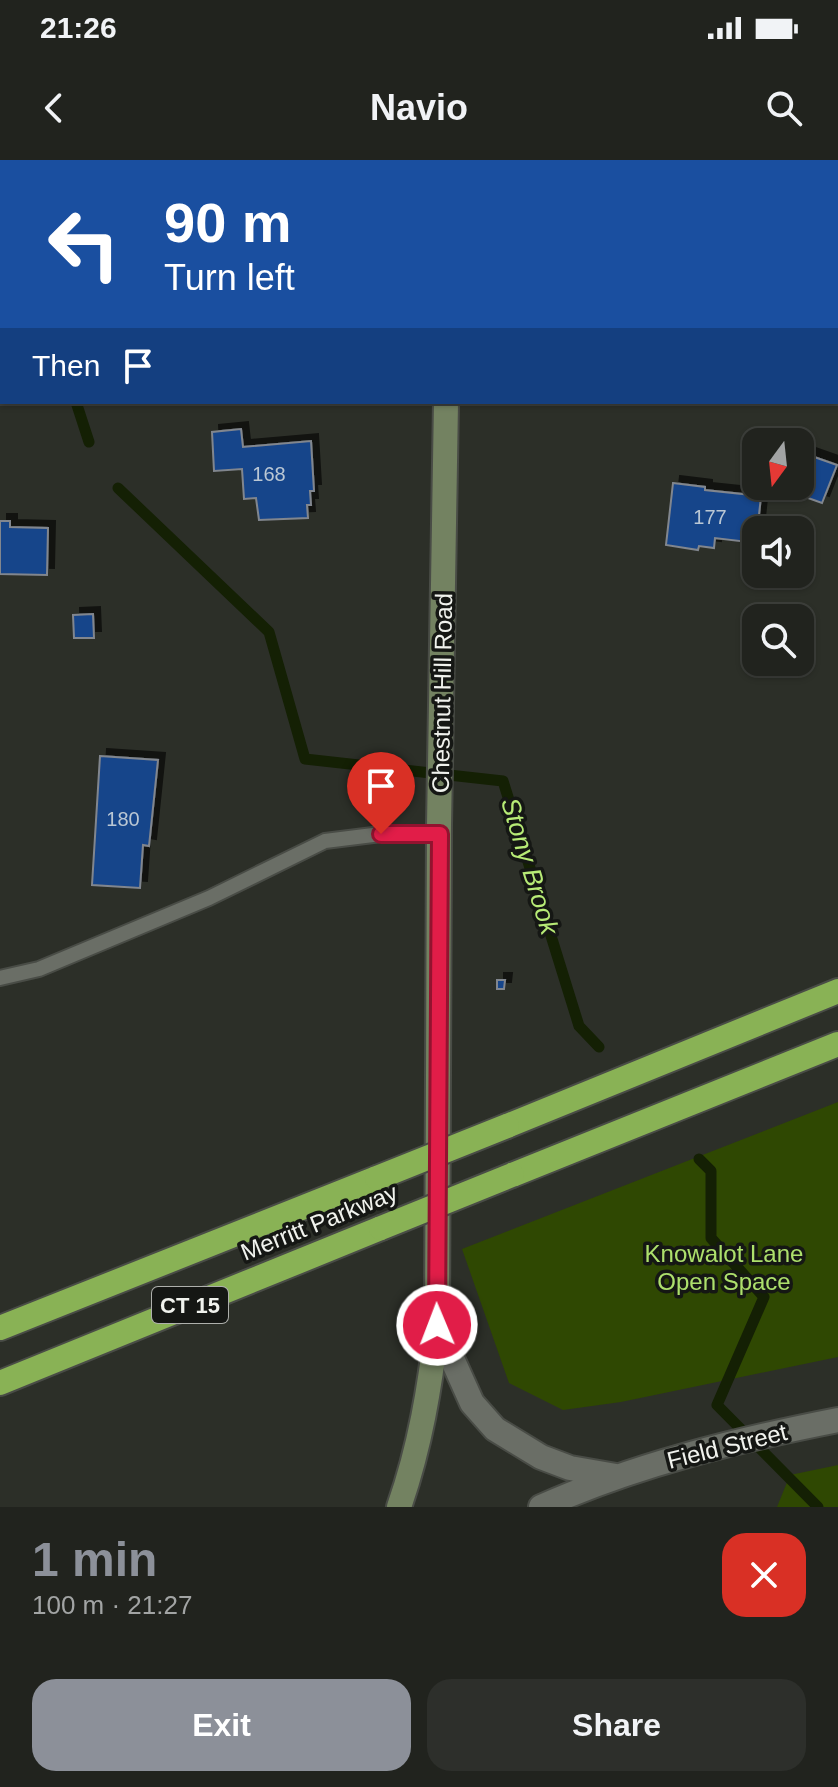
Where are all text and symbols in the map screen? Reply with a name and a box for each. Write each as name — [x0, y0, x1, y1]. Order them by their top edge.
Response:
text: 21:26 — [40, 11, 117, 44]
icon: back — [32, 86, 76, 130]
icon: search — [762, 86, 806, 130]
text: Navio — [370, 87, 468, 128]
text: 90 m — [164, 191, 292, 254]
icon: left — [32, 192, 136, 296]
text: Turn left — [164, 257, 295, 298]
icon: arrive — [116, 344, 160, 388]
text: Then — [32, 349, 100, 382]
north arrow — [742, 428, 814, 500]
map controls — [742, 428, 814, 676]
house number: 168 — [252, 463, 286, 485]
house number: 177 — [693, 506, 727, 528]
button: sound — [742, 516, 814, 588]
street label: Chestnut Hill Road — [427, 593, 457, 793]
button: search — [742, 604, 814, 676]
pin — [347, 752, 415, 834]
icon: arrive — [359, 764, 403, 808]
water label: Stony Brook — [495, 794, 566, 940]
house number: 180 — [106, 808, 140, 830]
street label: Merritt Parkway — [237, 1178, 401, 1266]
park label: Knowalot Lane Open Space — [645, 1240, 803, 1295]
position arrow — [395, 1283, 479, 1367]
road number: CT 15 — [152, 1287, 228, 1323]
street label: Field Street — [664, 1418, 790, 1474]
text: 1 min — [32, 1533, 157, 1586]
button: close — [722, 1533, 806, 1617]
text: 100 m · 21:27 — [32, 1590, 192, 1620]
button: Exit — [32, 1679, 411, 1771]
button: Share — [427, 1679, 806, 1771]

